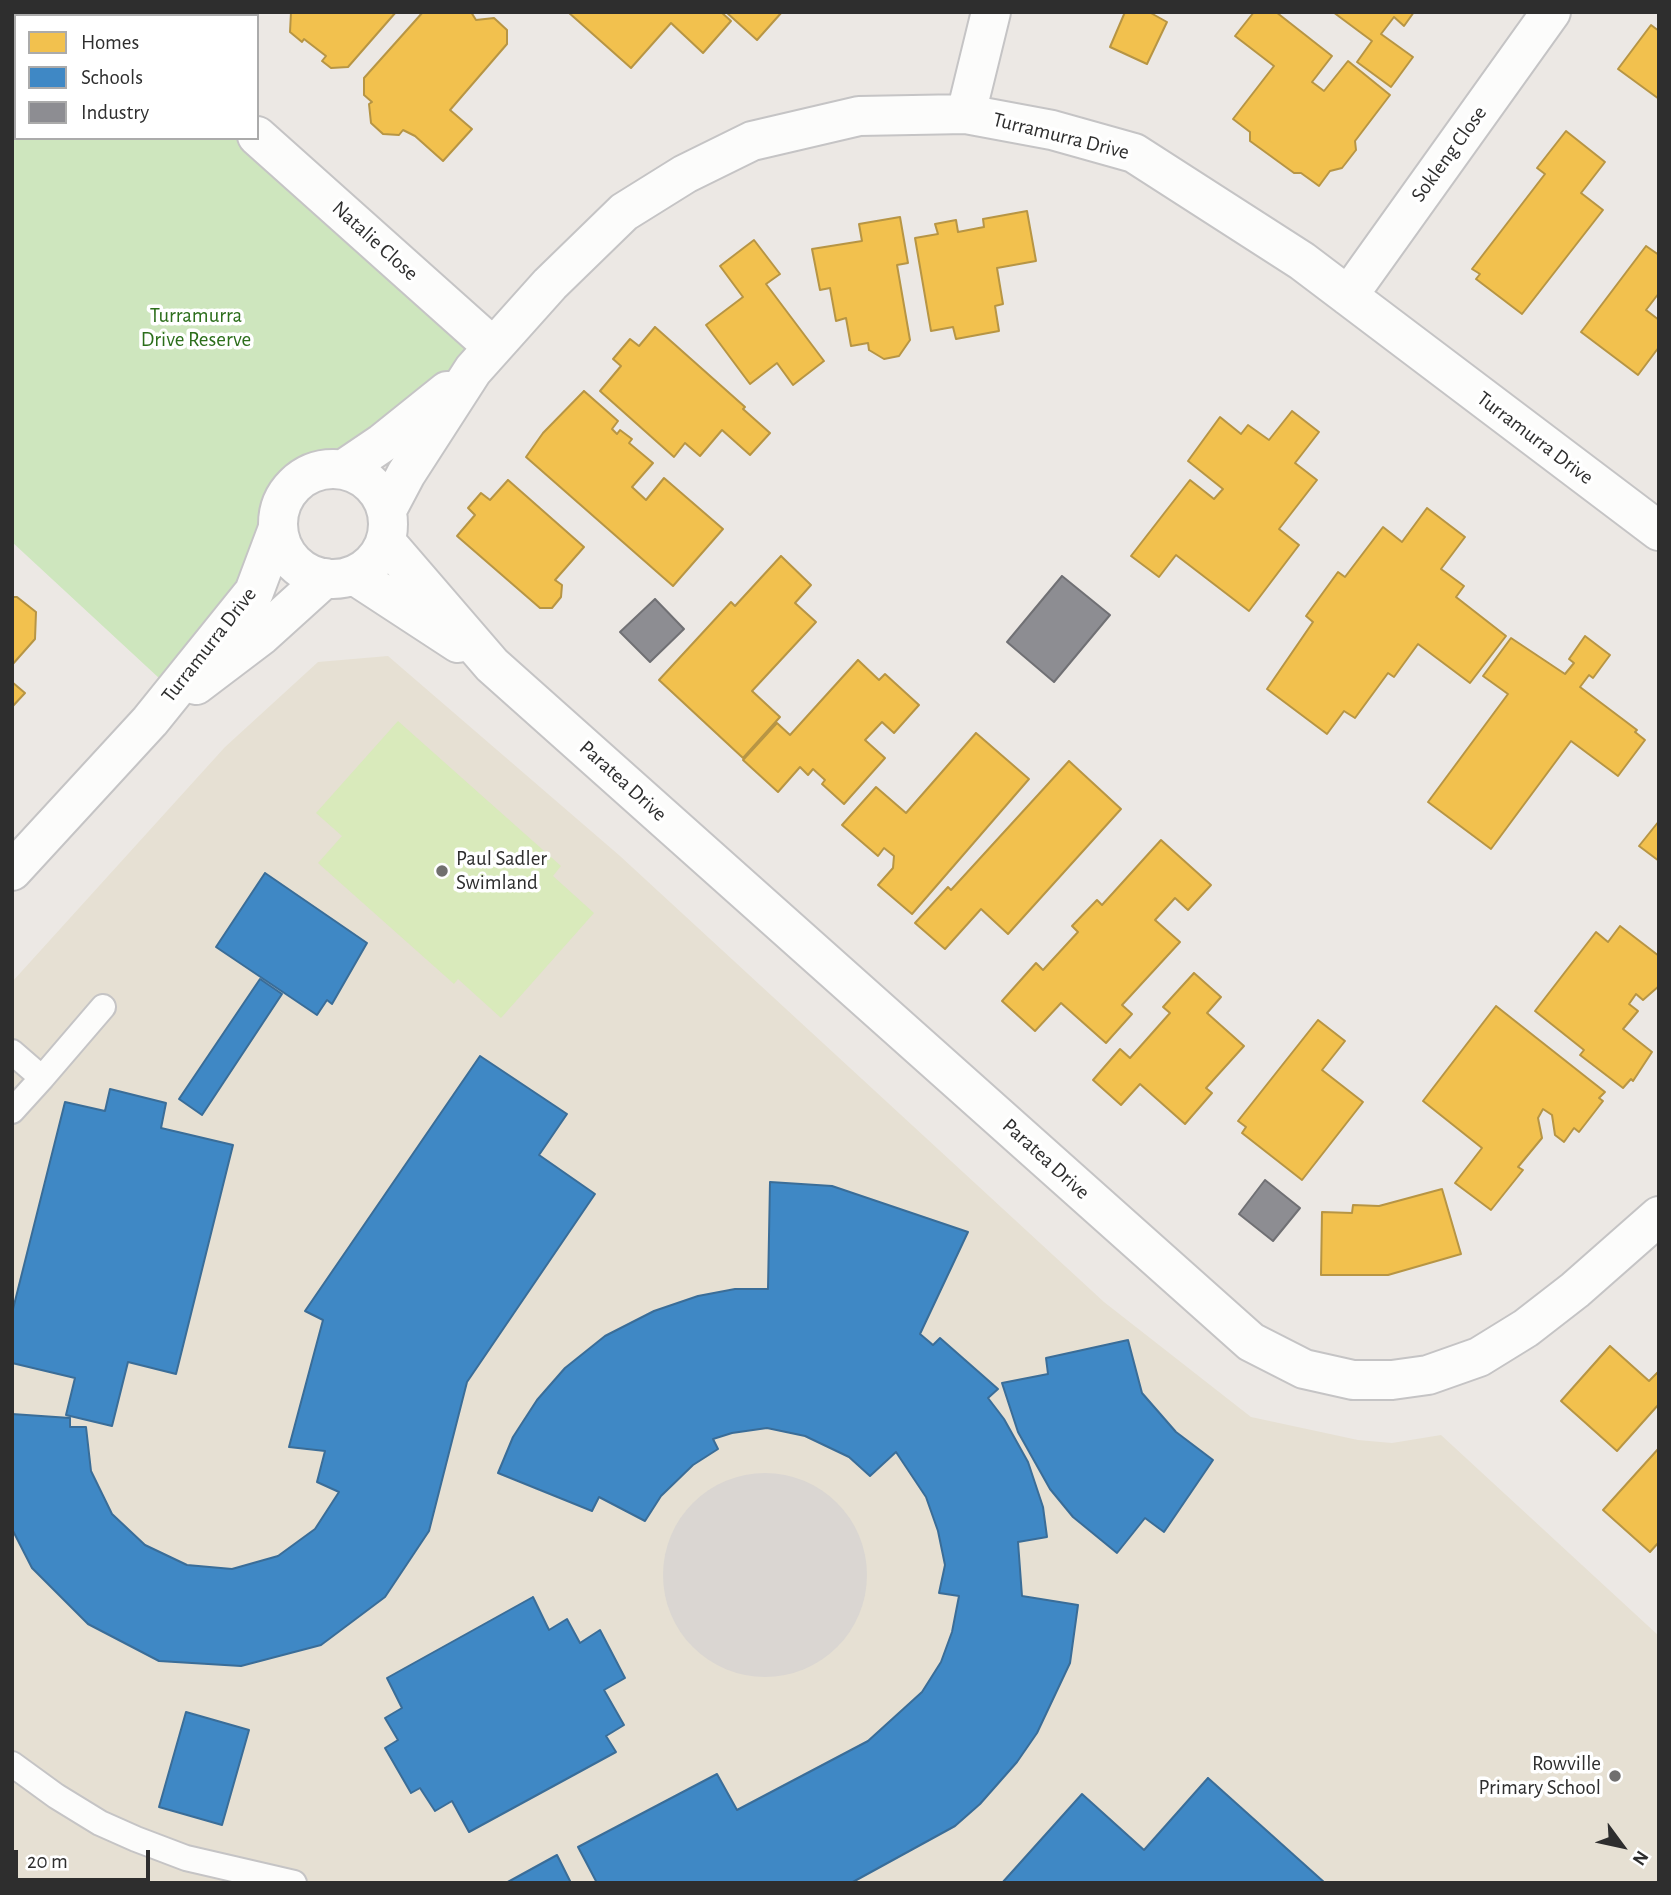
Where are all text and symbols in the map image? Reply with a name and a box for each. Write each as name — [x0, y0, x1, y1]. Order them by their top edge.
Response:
legend — [14, 14, 259, 140]
text: Homes — [81, 32, 139, 53]
text: Schools — [81, 67, 143, 88]
street label: Sokleng Close — [1406, 101, 1492, 207]
text: Industry — [81, 102, 149, 123]
street label: Turramurra Drive — [990, 107, 1132, 165]
street label: Natalie Close — [327, 196, 423, 286]
park label: Turramurra Drive Reserve — [141, 303, 251, 353]
street label: Turramurra Drive — [1472, 386, 1598, 490]
street label: Turramurra Drive — [156, 582, 262, 708]
street label: Paratea Drive — [574, 735, 672, 827]
place label: Paul Sadler Swimland — [456, 846, 547, 896]
marker: Paul Sadler Swimland — [434, 863, 450, 879]
street label: Paratea Drive — [997, 1113, 1095, 1205]
place label: Rowville Primary School — [1478, 1751, 1601, 1801]
marker: Rowville Primary School — [1607, 1768, 1623, 1784]
north arrow — [1587, 1811, 1657, 1881]
scale bar — [18, 1836, 154, 1880]
text: N — [1628, 1847, 1652, 1868]
text: 20 m — [27, 1851, 68, 1872]

